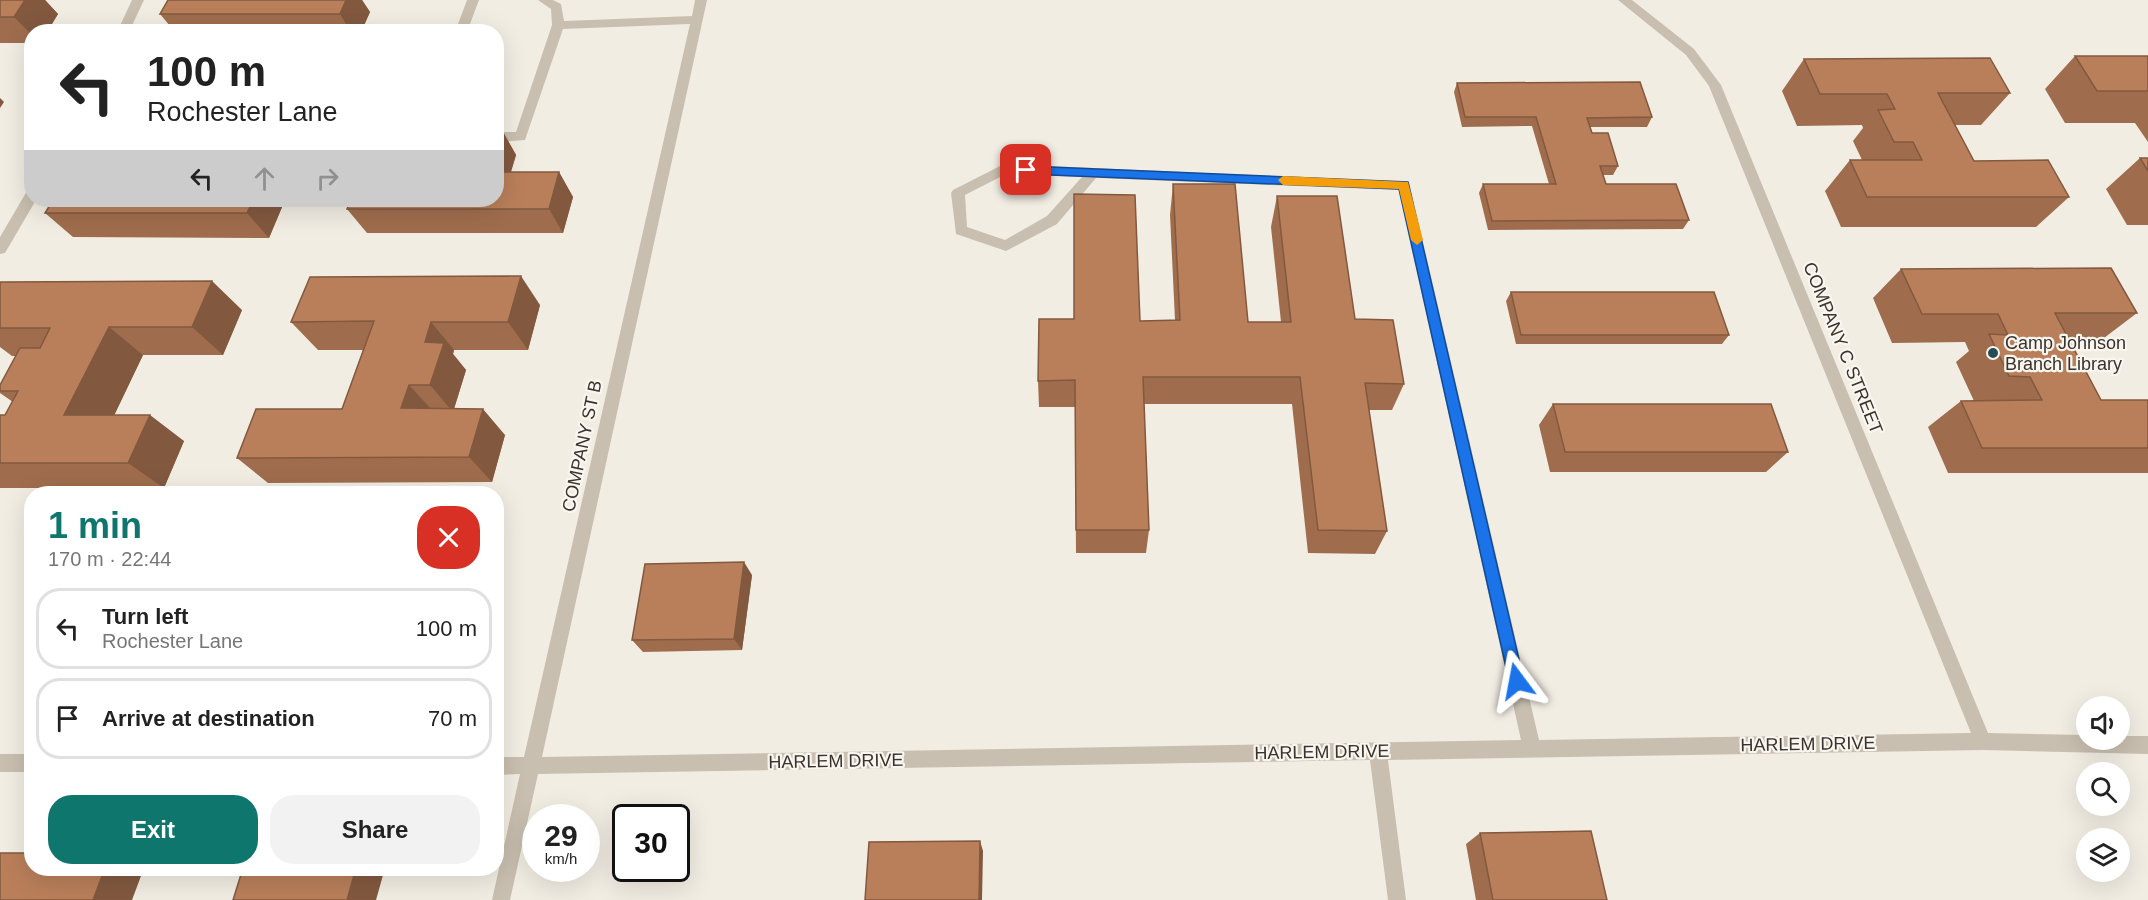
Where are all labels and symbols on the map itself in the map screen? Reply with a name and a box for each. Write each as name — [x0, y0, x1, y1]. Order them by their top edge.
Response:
pin — [1000, 144, 1051, 195]
street label: COMPANY C STREET — [1799, 259, 1887, 437]
place label: Camp Johnson Branch Library — [2005, 333, 2126, 374]
marker: Camp Johnson Branch Library — [1986, 346, 2000, 360]
street label: COMPANY ST B — [558, 378, 606, 514]
position arrow — [1485, 649, 1549, 713]
street label: HARLEM DRIVE — [1740, 733, 1876, 755]
street label: HARLEM DRIVE — [1254, 741, 1390, 763]
street label: HARLEM DRIVE — [768, 750, 904, 772]
speed limit sign: 30 — [612, 804, 690, 882]

